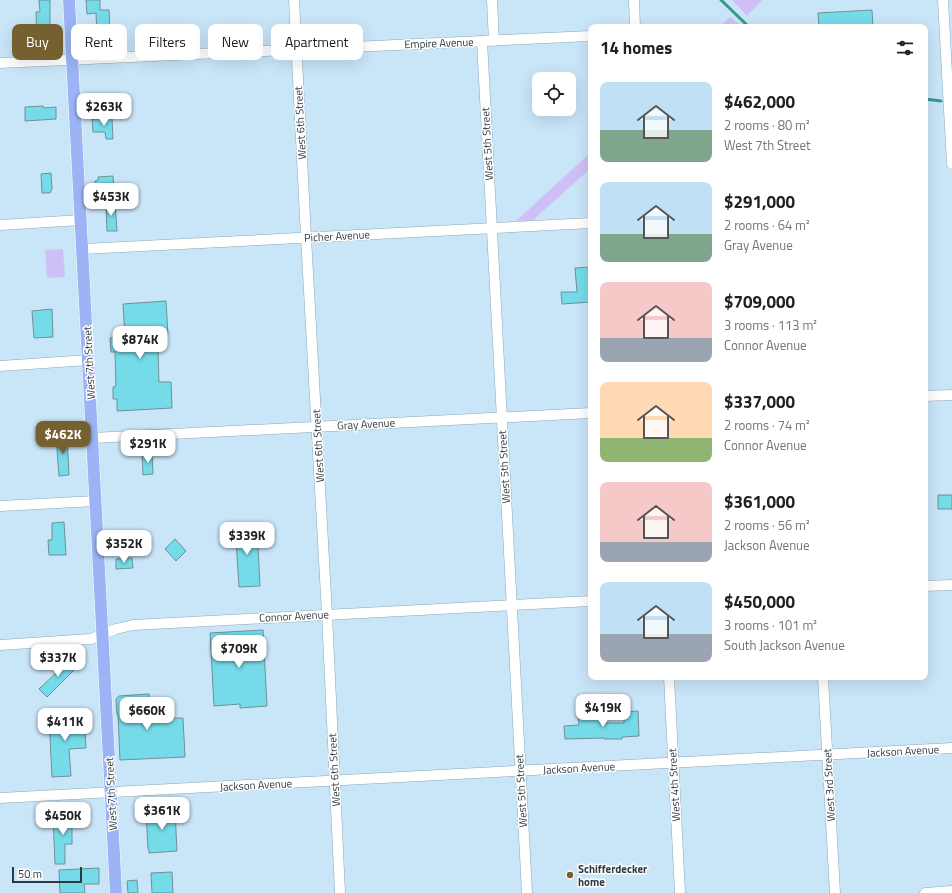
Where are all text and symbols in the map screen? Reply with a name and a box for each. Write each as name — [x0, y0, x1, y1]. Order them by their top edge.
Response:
chip: Buy — [12, 24, 63, 60]
chip: Rent — [71, 24, 127, 60]
chip: Filters — [135, 24, 200, 60]
chip: New — [208, 24, 263, 60]
chip: Apartment — [271, 24, 363, 60]
street label: Empire Avenue — [404, 34, 474, 52]
text: 14 homes — [600, 35, 672, 61]
icon: filters — [894, 37, 916, 59]
map controls — [532, 72, 576, 116]
button: locate — [532, 72, 576, 116]
street label: West 6th Street — [290, 86, 310, 160]
text: $462,000 — [724, 89, 795, 115]
pin: $263K — [76, 93, 132, 127]
text: $263K — [86, 96, 122, 116]
icon: home — [632, 98, 680, 146]
street label: West 5th Street — [477, 107, 497, 181]
text: 2 rooms · 80 m² — [724, 115, 810, 135]
text: West 7th Street — [724, 135, 811, 155]
pin: $453K — [83, 183, 139, 217]
text: $453K — [93, 186, 129, 206]
text: $291,000 — [724, 189, 795, 215]
icon: home — [632, 198, 680, 246]
text: 2 rooms · 64 m² — [724, 215, 810, 235]
street label: Picher Avenue — [304, 226, 371, 246]
text: Gray Avenue — [724, 235, 793, 255]
text: $709,000 — [724, 289, 795, 315]
icon: home — [632, 298, 680, 346]
text: 3 rooms · 113 m² — [724, 315, 817, 335]
street label: West 7th Street — [79, 326, 99, 400]
pin: $874K — [112, 326, 168, 360]
text: $874K — [122, 329, 158, 349]
text: Connor Avenue — [724, 335, 807, 355]
text: $337,000 — [724, 389, 795, 415]
icon: home — [632, 398, 680, 446]
street label: West 6th Street — [308, 409, 328, 483]
street label: Gray Avenue — [337, 414, 396, 434]
text: 2 rooms · 74 m² — [724, 415, 810, 435]
pin: $462K — [35, 421, 91, 455]
text: $462K — [45, 424, 81, 444]
pin: $291K — [120, 430, 176, 464]
street label: West 5th Street — [494, 430, 514, 504]
text: $291K — [130, 433, 166, 453]
text: Connor Avenue — [724, 435, 807, 455]
text: $361,000 — [724, 489, 795, 515]
icon: home — [632, 498, 680, 546]
text: 2 rooms · 56 m² — [724, 515, 810, 535]
pin: $339K — [219, 522, 275, 556]
text: $339K — [229, 525, 265, 545]
pin: $352K — [96, 530, 152, 564]
text: $352K — [106, 533, 142, 553]
text: Jackson Avenue — [724, 535, 810, 555]
text: $450,000 — [724, 589, 795, 615]
icon: home — [632, 598, 680, 646]
street label: Connor Avenue — [259, 606, 330, 626]
text: 3 rooms · 101 m² — [724, 615, 817, 635]
pin: $709K — [211, 635, 267, 669]
text: South Jackson Avenue — [724, 635, 845, 655]
text: $709K — [221, 638, 257, 658]
pin: $337K — [30, 644, 86, 678]
text: $337K — [40, 647, 76, 667]
pin: $419K — [575, 694, 631, 728]
pin: $660K — [119, 697, 175, 731]
text: $419K — [585, 697, 621, 717]
text: $660K — [129, 700, 165, 720]
pin: $411K — [37, 708, 93, 742]
text: $411K — [47, 711, 83, 731]
street label: West 6th Street — [324, 733, 344, 807]
street label: Jackson Avenue — [866, 741, 940, 761]
street label: West 4th Street — [664, 748, 684, 822]
street label: West 3rd Street — [819, 748, 839, 822]
street label: West 5th Street — [511, 754, 531, 828]
street label: West 7th Street — [101, 757, 121, 831]
street label: Jackson Avenue — [542, 758, 616, 778]
street label: Jackson Avenue — [219, 775, 293, 795]
pin: $361K — [134, 797, 190, 831]
text: $361K — [144, 800, 180, 820]
pin: $450K — [35, 802, 91, 836]
text: $450K — [45, 805, 81, 825]
place label: Schifferdecker home — [578, 861, 647, 890]
scale bar — [12, 865, 82, 884]
text: 50 m — [18, 866, 42, 882]
marker: Schifferdecker home — [565, 870, 575, 880]

